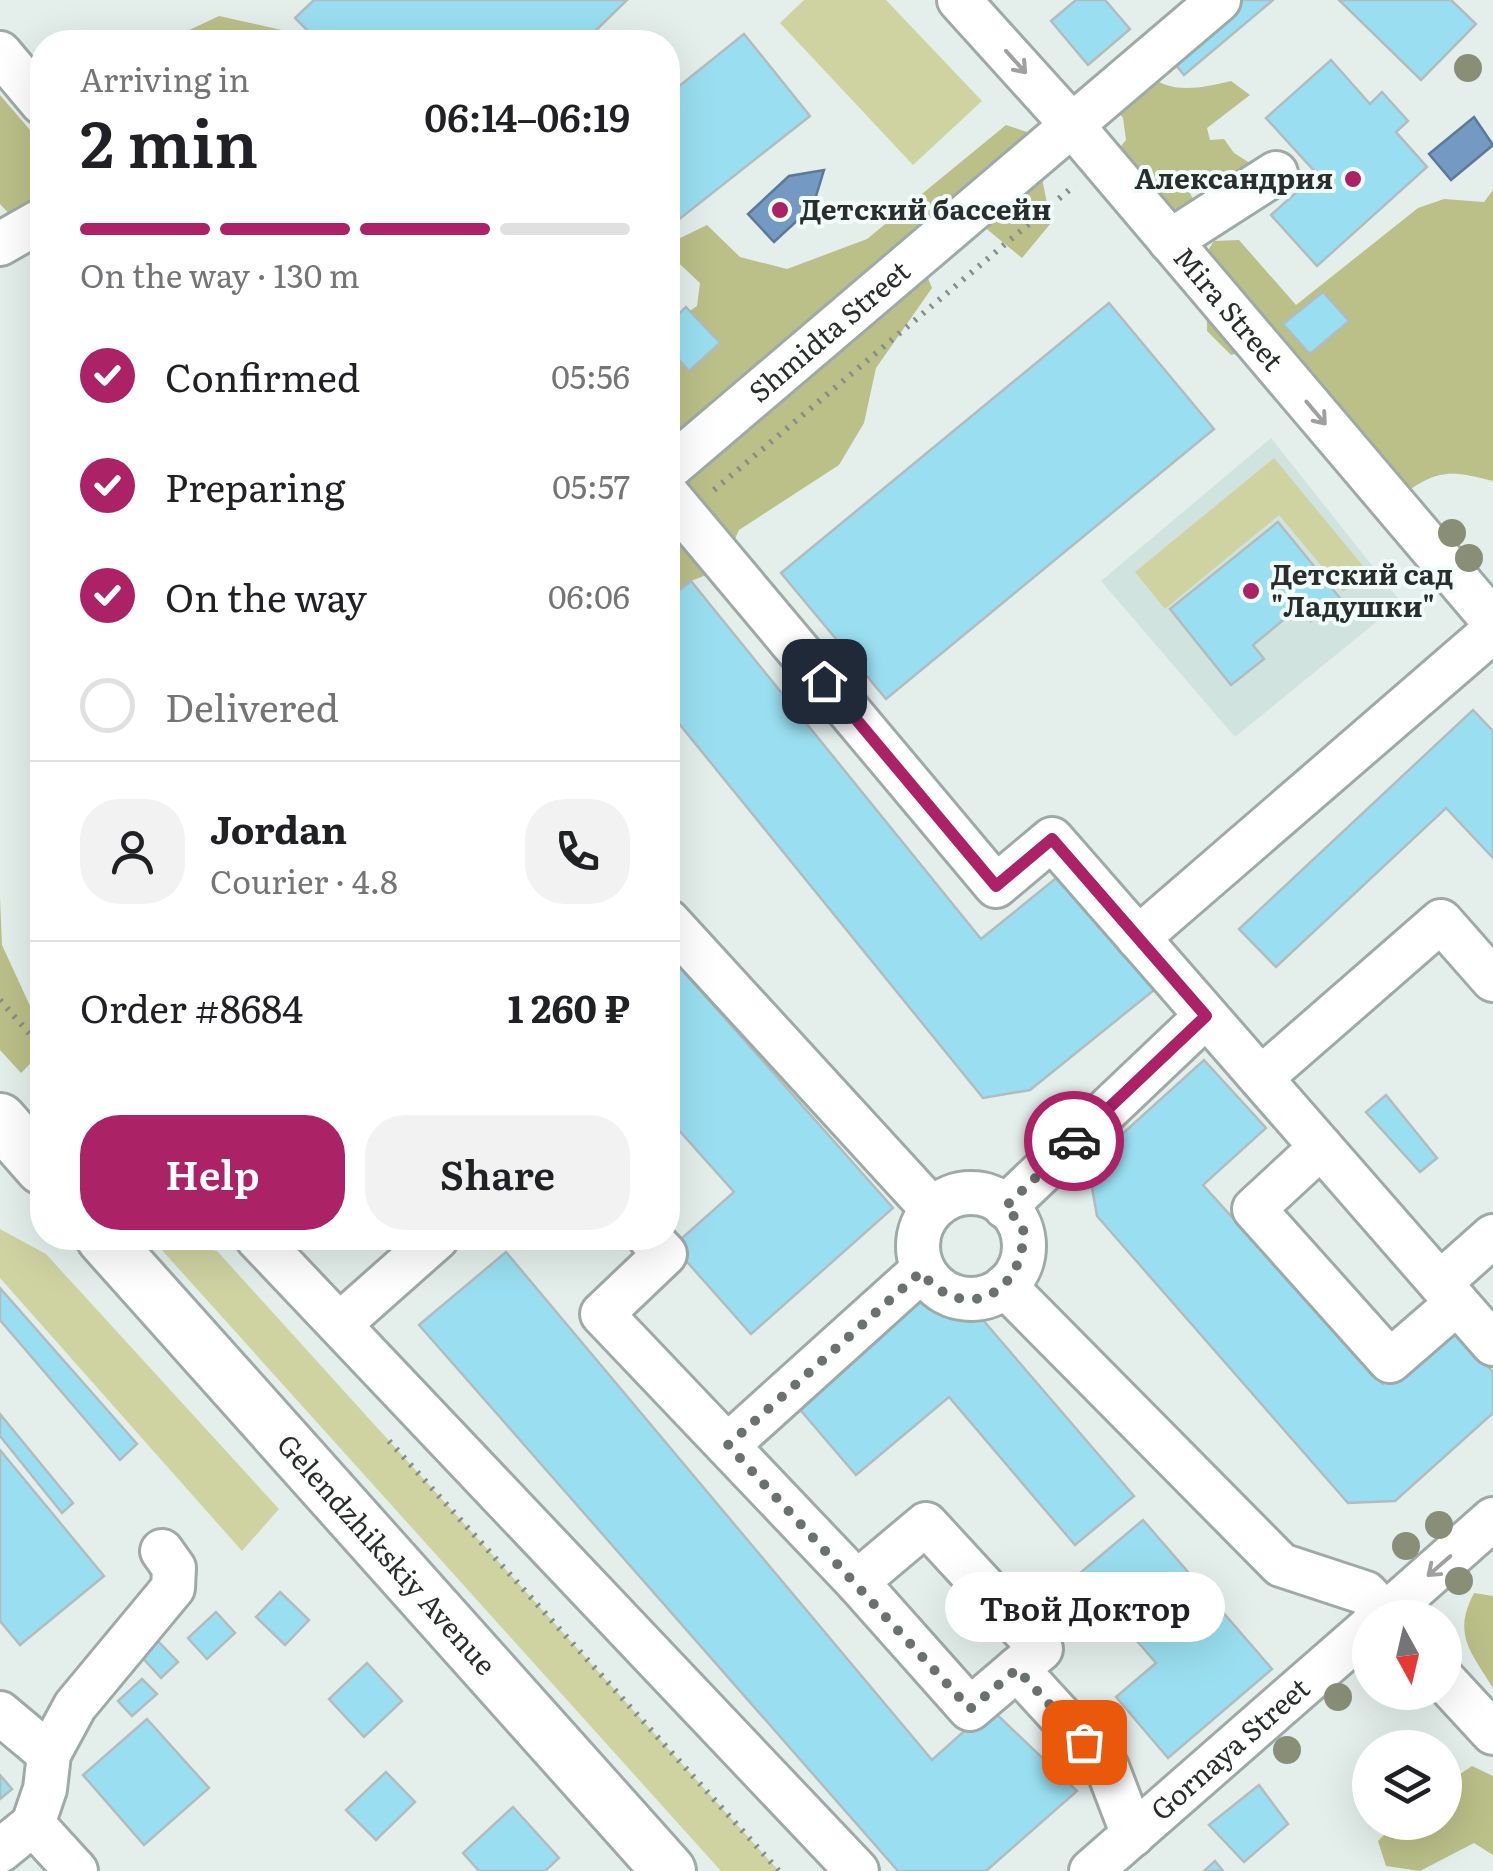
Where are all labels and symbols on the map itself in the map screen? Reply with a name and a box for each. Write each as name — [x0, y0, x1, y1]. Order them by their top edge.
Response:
one-way arrow — [1004, 49, 1027, 74]
place label: Александрия — [1134, 156, 1333, 198]
marker: Александрия — [1342, 168, 1364, 190]
place label: Детский бассейн — [800, 187, 1051, 229]
marker: Детский бассейн — [769, 199, 791, 221]
street label: Mira Street — [1165, 237, 1295, 380]
street label: Shmidta Street — [738, 249, 919, 411]
one-way arrow — [1304, 400, 1327, 425]
place label: Детский сад "Ладушки" — [1271, 552, 1453, 626]
marker: Детский сад "Ладушки" — [1240, 580, 1262, 602]
pin — [782, 639, 867, 724]
courier — [1024, 1091, 1124, 1191]
street label: Gelendzhikskiy Avenue — [268, 1424, 507, 1683]
one-way arrow — [1427, 1555, 1452, 1578]
callout: Твой Доктор — [944, 1572, 1224, 1642]
north arrow — [1352, 1600, 1462, 1710]
street label: Gornaya Street — [1140, 1666, 1318, 1829]
pin — [1042, 1700, 1127, 1785]

